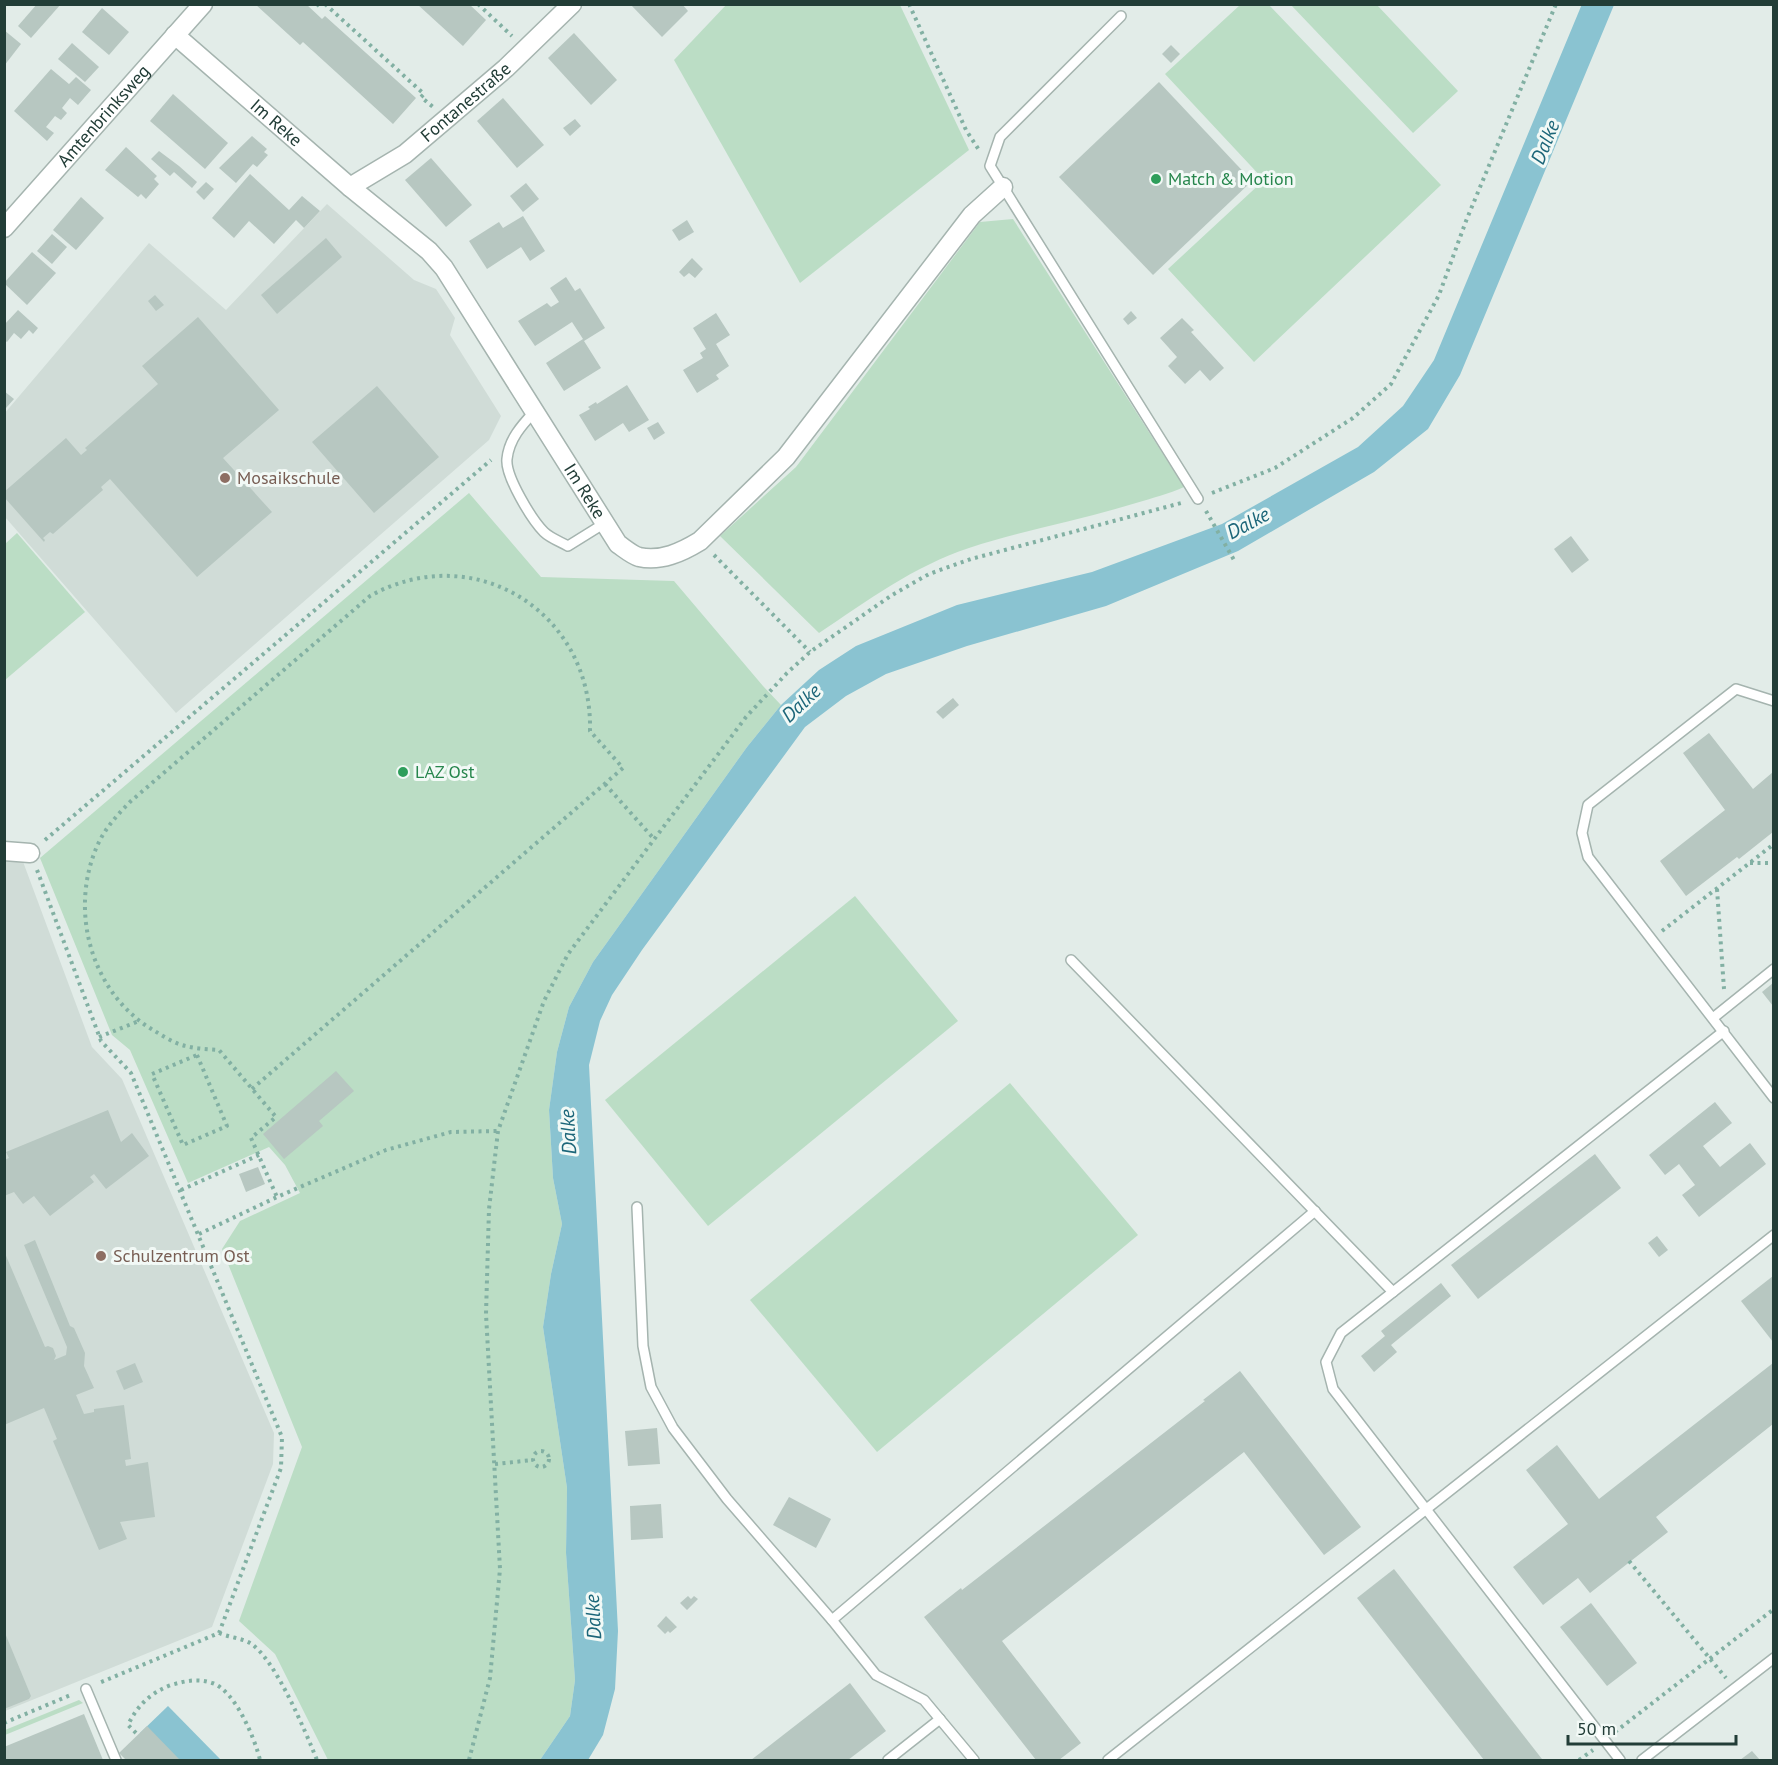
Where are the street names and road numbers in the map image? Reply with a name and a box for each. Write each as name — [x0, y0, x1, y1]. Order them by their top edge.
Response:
street label: Fontanestraße — [416, 57, 515, 147]
street label: Amtenbrinksweg — [52, 60, 155, 171]
street label: Im Reke — [246, 94, 307, 151]
street label: Im Reke — [559, 459, 611, 523]

